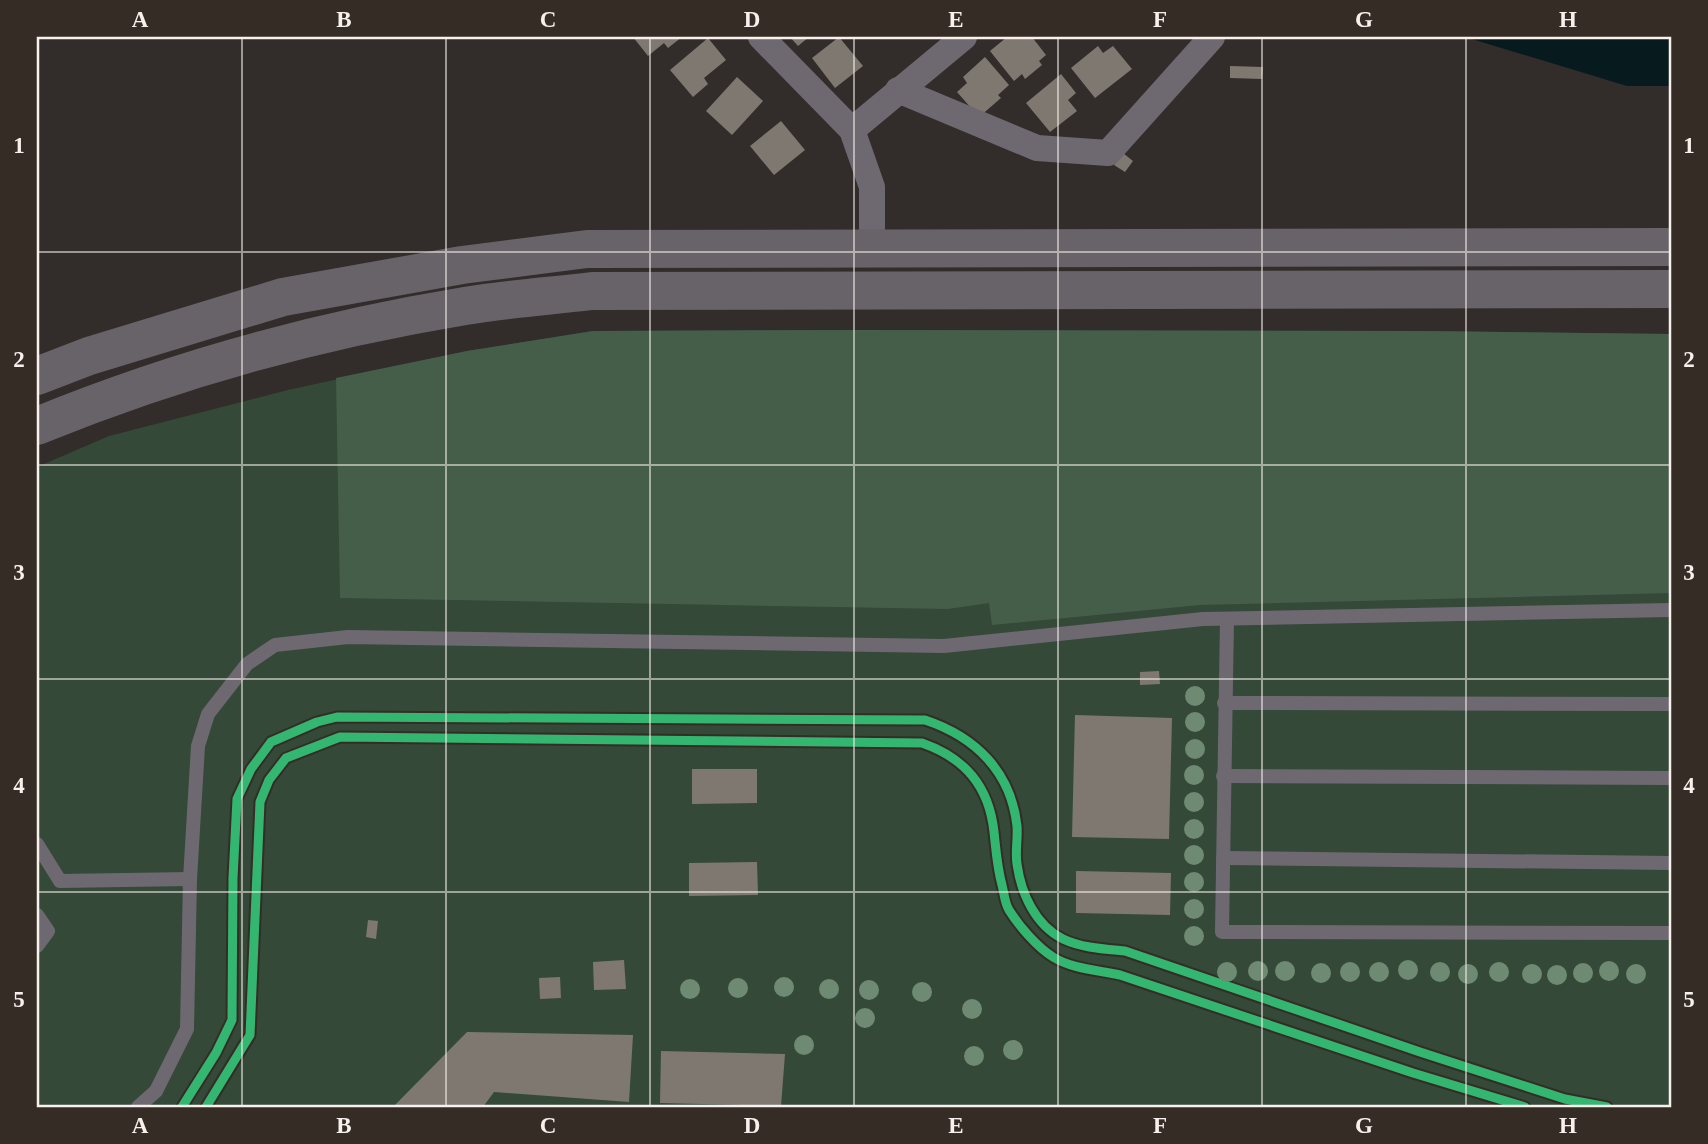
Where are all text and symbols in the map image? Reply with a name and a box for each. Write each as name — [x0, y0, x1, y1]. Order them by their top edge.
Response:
text: A — [132, 7, 149, 32]
text: B — [336, 7, 352, 32]
text: C — [540, 7, 556, 32]
text: D — [744, 7, 760, 32]
text: E — [948, 7, 964, 32]
text: F — [1153, 7, 1167, 32]
text: G — [1355, 7, 1373, 32]
text: H — [1559, 7, 1577, 32]
text: 1 — [13, 133, 25, 158]
text: 1 — [1683, 133, 1695, 158]
text: 2 — [13, 347, 25, 372]
text: 2 — [1683, 347, 1695, 372]
text: 3 — [13, 560, 25, 585]
text: 3 — [1683, 560, 1695, 585]
text: 4 — [13, 773, 25, 798]
text: 4 — [1683, 773, 1695, 798]
text: 5 — [13, 987, 25, 1012]
text: 5 — [1683, 987, 1695, 1012]
text: A — [132, 1113, 149, 1138]
text: B — [336, 1113, 352, 1138]
text: C — [540, 1113, 556, 1138]
text: D — [744, 1113, 760, 1138]
text: E — [948, 1113, 964, 1138]
text: F — [1153, 1113, 1167, 1138]
text: G — [1355, 1113, 1373, 1138]
text: H — [1559, 1113, 1577, 1138]

